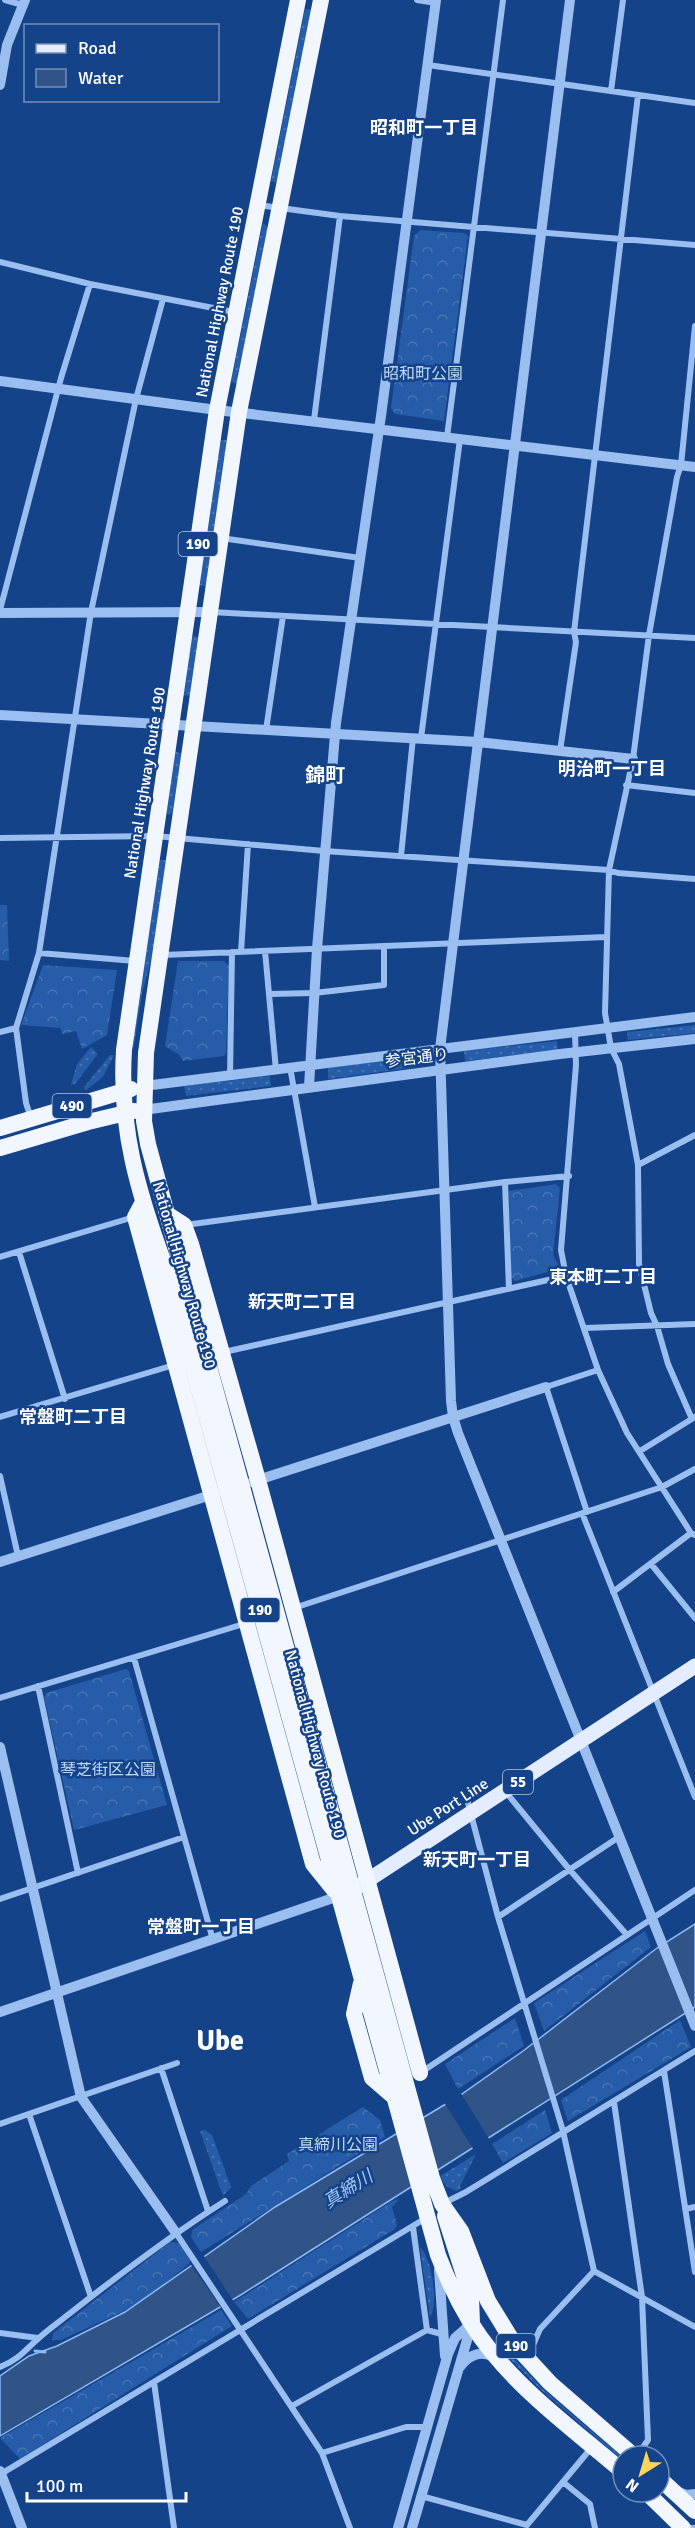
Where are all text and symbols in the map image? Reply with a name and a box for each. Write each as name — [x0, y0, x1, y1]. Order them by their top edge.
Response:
legend — [24, 24, 219, 102]
text: Road — [78, 37, 117, 59]
text: Water — [78, 67, 124, 89]
district label: 昭和町一丁目 — [370, 117, 478, 139]
street label: National Highway Route 190 — [192, 205, 248, 399]
park label: 昭和町公園 — [383, 364, 463, 384]
road number: 190 — [178, 532, 218, 556]
street label: National Highway Route 190 — [120, 686, 170, 880]
district label: 明治町一丁目 — [558, 758, 666, 780]
district label: 錦町 — [305, 763, 345, 788]
street label: 参宮通り — [384, 1044, 450, 1072]
road number: 490 — [52, 1094, 92, 1118]
street label: National Highway Route 190 — [148, 1179, 220, 1371]
district label: 東本町二丁目 — [549, 1266, 657, 1288]
district label: 新天町二丁目 — [248, 1291, 356, 1313]
district label: 常盤町二丁目 — [19, 1406, 127, 1428]
road number: 190 — [240, 1598, 280, 1622]
street label: National Highway Route 190 — [280, 1648, 350, 1840]
park label: 琴芝街区公園 — [60, 1760, 156, 1780]
road number: 55 — [503, 1770, 533, 1794]
street label: Ube Port Line — [404, 1774, 492, 1840]
district label: 新天町一丁目 — [423, 1849, 531, 1871]
district label: 常盤町一丁目 — [147, 1916, 255, 1938]
district label: Ube — [196, 2024, 244, 2058]
park label: 真締川公園 — [298, 2135, 378, 2155]
water label: 真締川 — [319, 2164, 378, 2213]
road number: 190 — [496, 2334, 536, 2358]
north arrow — [611, 2444, 671, 2504]
scale bar — [27, 2465, 186, 2503]
text: N — [622, 2474, 643, 2497]
text: 100 m — [36, 2475, 83, 2497]

